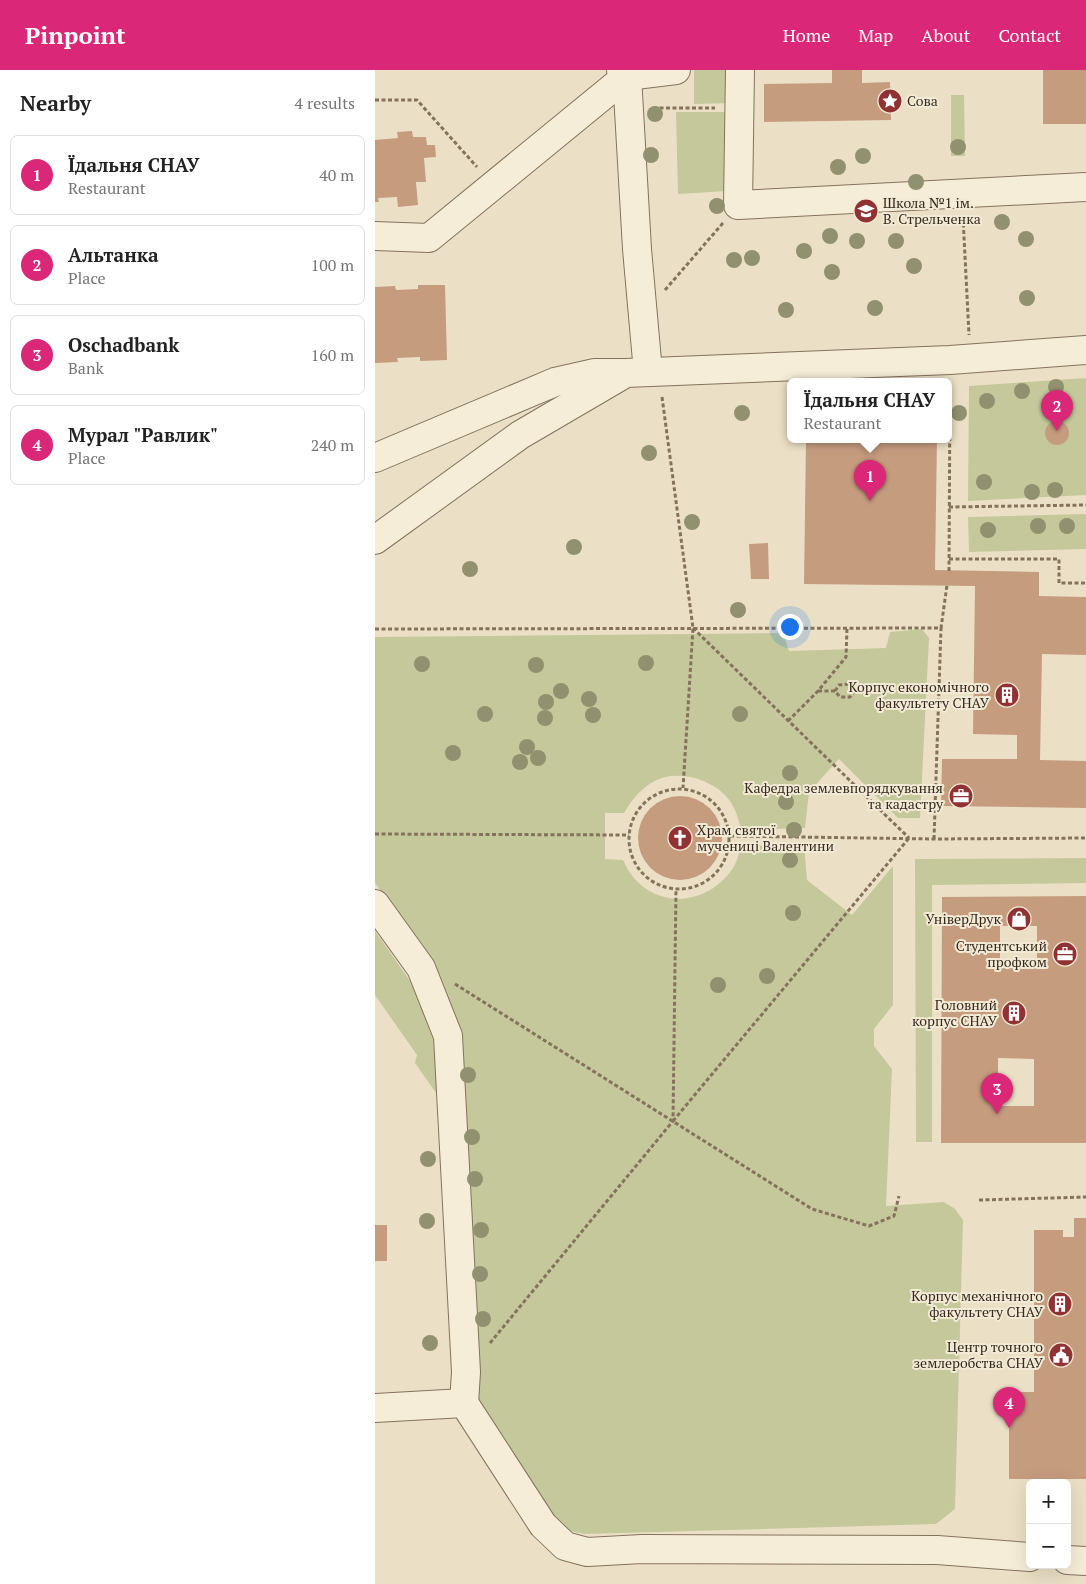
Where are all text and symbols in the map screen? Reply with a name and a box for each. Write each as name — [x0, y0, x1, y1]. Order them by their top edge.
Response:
text: Pinpoint — [25, 19, 126, 51]
text: Home — [783, 23, 830, 47]
text: Map — [858, 23, 893, 47]
text: About — [921, 23, 970, 47]
text: Contact — [998, 23, 1061, 47]
place icon: Сова — [877, 88, 903, 114]
text: Nearby — [20, 89, 91, 117]
place label: Сова — [907, 91, 938, 110]
text: 4 results — [295, 92, 355, 114]
text: Їдальня СНАУ — [68, 152, 199, 177]
text: 1 — [32, 164, 42, 186]
text: 40 m — [319, 164, 354, 186]
text: Restaurant — [68, 177, 146, 199]
place label: Школа №1 ім. В. Стрельченка — [883, 193, 981, 228]
school or university icon: Школа №1 ім. В. Стрельченка — [853, 198, 879, 224]
text: Альтанка — [68, 242, 159, 267]
text: 2 — [32, 254, 42, 276]
text: 100 m — [311, 254, 354, 276]
text: Place — [68, 267, 106, 289]
text: Oschadbank — [68, 332, 179, 357]
text: 3 — [32, 344, 42, 366]
text: 160 m — [311, 344, 354, 366]
text: Bank — [68, 357, 104, 379]
popup — [787, 378, 952, 443]
text: Їдальня СНАУ — [804, 387, 935, 412]
pin: 2 — [1041, 390, 1073, 431]
text: Restaurant — [804, 412, 881, 434]
text: Мурал "Равлик" — [68, 422, 218, 447]
text: 4 — [32, 434, 42, 456]
text: 240 m — [311, 434, 354, 456]
text: Place — [68, 447, 106, 469]
pin: 1 — [854, 460, 886, 501]
your location — [777, 614, 803, 640]
place label: Корпус економічного факультету СНАУ — [849, 677, 990, 712]
building icon: Корпус економічного факультету СНАУ — [994, 682, 1020, 708]
place label: Кафедра землевпорядкування та кадастру — [744, 778, 944, 813]
office icon: Кафедра землевпорядкування та кадастру — [948, 783, 974, 809]
place label: Храм святої мучениці Валентини — [697, 820, 835, 855]
church icon: Храм святої мучениці Валентини — [667, 825, 693, 851]
shop icon: УніверДрук — [1006, 906, 1032, 932]
place label: УніверДрук — [926, 909, 1001, 928]
place label: Студентський профком — [956, 936, 1047, 971]
office icon: Студентський профком — [1052, 941, 1078, 967]
place label: Головний корпус СНАУ — [912, 995, 998, 1030]
building icon: Головний корпус СНАУ — [1001, 1000, 1027, 1026]
pin: 3 — [981, 1073, 1013, 1114]
place label: Корпус механічного факультету СНАУ — [911, 1286, 1044, 1321]
building icon: Корпус механічного факультету СНАУ — [1047, 1291, 1073, 1317]
place label: Центр точного землеробства СНАУ — [913, 1337, 1044, 1372]
public building icon: Центр точного землеробства СНАУ — [1048, 1342, 1074, 1368]
pin: 4 — [993, 1387, 1025, 1428]
map controls — [1026, 1479, 1071, 1569]
button: + — [1026, 1479, 1071, 1524]
button: − — [1026, 1524, 1071, 1569]

